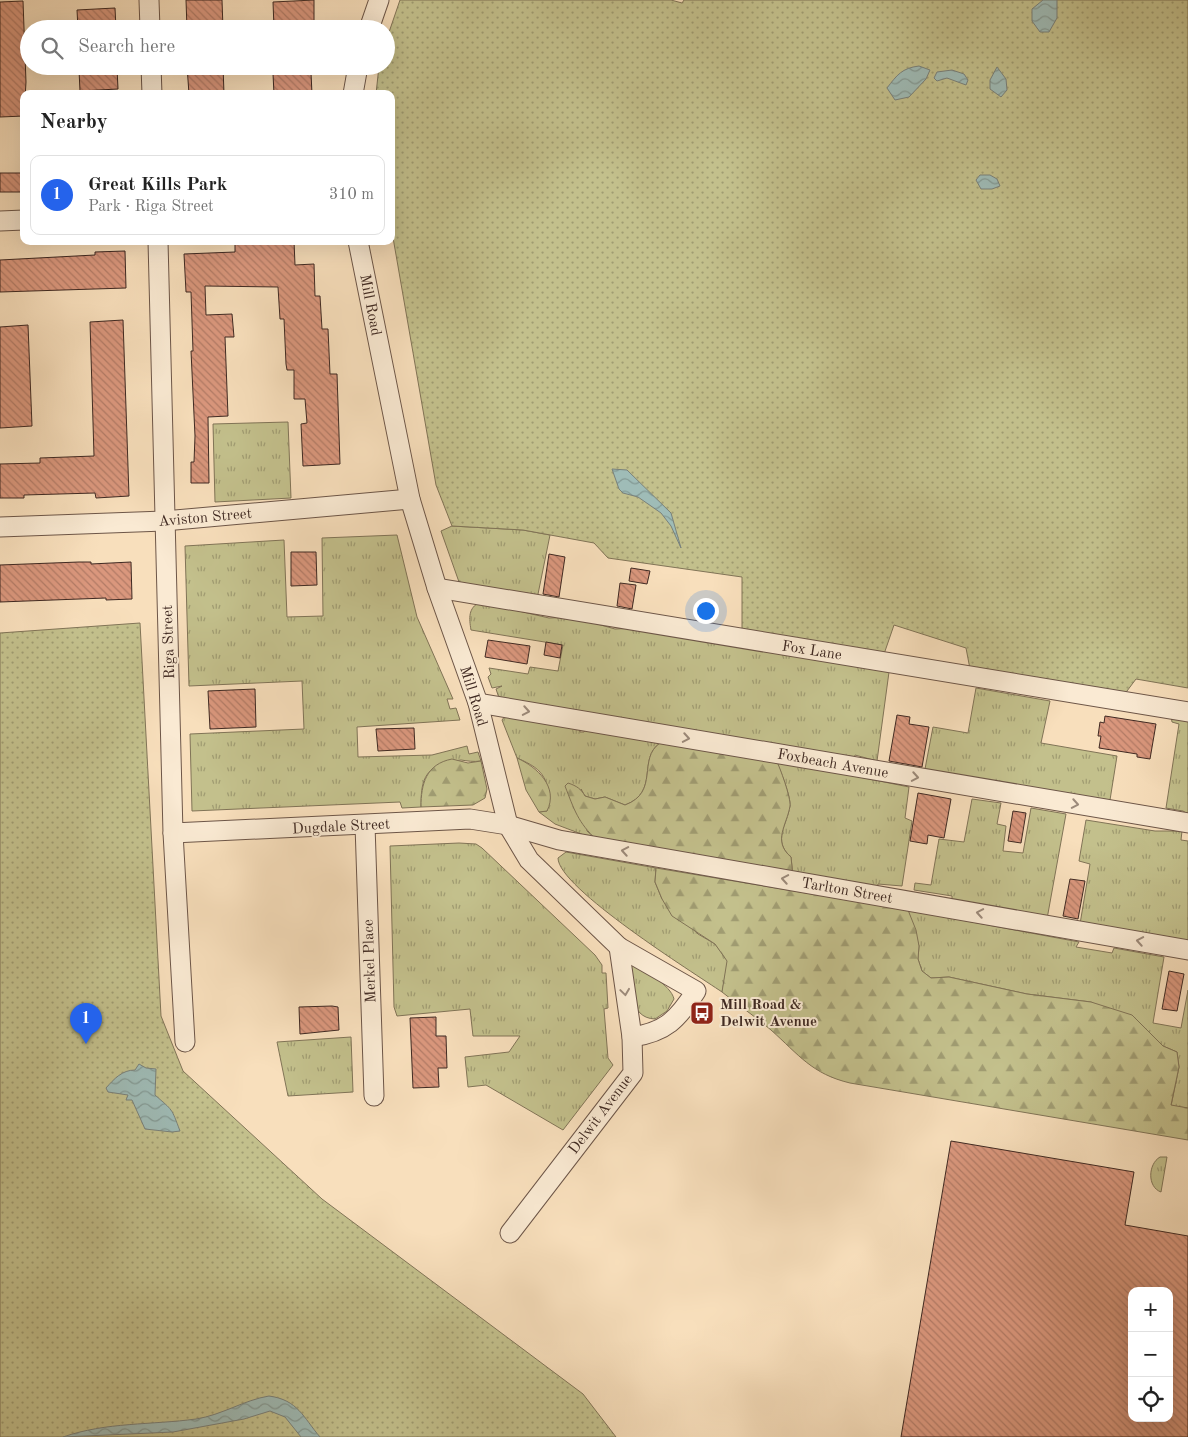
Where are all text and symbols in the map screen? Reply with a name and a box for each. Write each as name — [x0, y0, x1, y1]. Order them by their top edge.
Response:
search box — [20, 20, 395, 75]
icon: search — [38, 34, 66, 62]
text: Search here — [78, 38, 175, 57]
text: Nearby — [40, 112, 108, 133]
text: Great Kills Park — [88, 176, 227, 195]
text: 1 — [52, 187, 62, 203]
text: 310 m — [329, 187, 374, 203]
text: Park · Riga Street — [88, 199, 214, 215]
street label: Mill Road — [356, 273, 383, 337]
street label: Aviston Street — [158, 507, 252, 530]
your location — [693, 598, 719, 624]
street label: Riga Street — [161, 605, 178, 679]
street label: Fox Lane — [781, 639, 843, 664]
street label: Mill Road — [456, 664, 489, 729]
one-way arrow — [521, 705, 530, 715]
one-way arrow — [682, 732, 690, 742]
street label: Foxbeach Avenue — [776, 747, 890, 782]
one-way arrow — [911, 771, 920, 781]
one-way arrow — [1071, 798, 1080, 808]
street label: Dugdale Street — [292, 817, 390, 838]
one-way arrow — [621, 847, 630, 857]
one-way arrow — [781, 875, 790, 885]
street label: Tarlton Street — [800, 876, 893, 907]
one-way arrow — [976, 909, 984, 919]
street label: Merkel Place — [362, 919, 379, 1003]
one-way arrow — [1136, 937, 1144, 947]
one-way arrow — [620, 987, 630, 996]
place label: Mill Road & Delwit Avenue — [720, 998, 817, 1030]
bus stop icon: Mill Road & Delwit Avenue — [689, 1000, 715, 1026]
pin: 1 — [70, 1003, 102, 1044]
street label: Delwit Avenue — [566, 1072, 636, 1158]
map controls — [1128, 1287, 1173, 1422]
button: + — [1128, 1287, 1173, 1332]
button: − — [1128, 1332, 1173, 1377]
button: locate — [1128, 1377, 1173, 1422]

